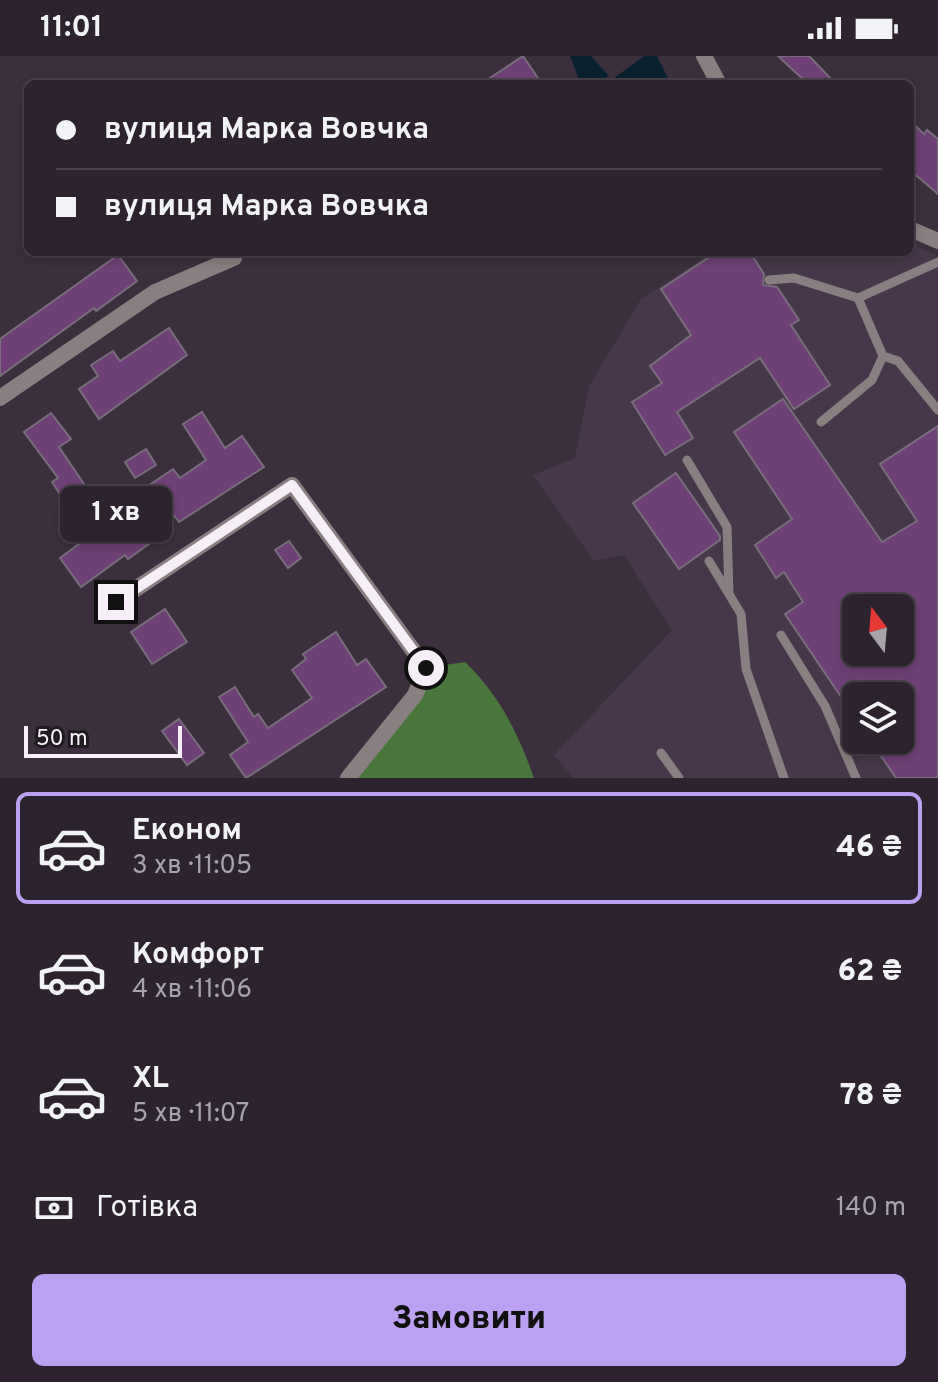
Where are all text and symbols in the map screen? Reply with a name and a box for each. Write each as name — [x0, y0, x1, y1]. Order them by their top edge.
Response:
text: 11:01 — [40, 10, 103, 47]
text: вулиця Марка Вовчка — [104, 112, 429, 149]
text: вулиця Марка Вовчка — [104, 189, 429, 226]
callout: 1 хв — [60, 486, 172, 542]
text: 1 хв — [92, 497, 140, 530]
route end — [98, 584, 134, 620]
north arrow — [842, 594, 914, 666]
map controls — [842, 594, 914, 754]
route start — [408, 650, 444, 686]
button: layers — [842, 682, 914, 754]
scale bar — [24, 722, 182, 758]
text: 50 m — [36, 726, 88, 753]
icon: car — [36, 812, 108, 884]
text: Економ — [132, 813, 242, 850]
text: 46 ₴ — [836, 830, 902, 867]
text: 3 хв · 11:05 — [132, 850, 252, 883]
icon: car — [36, 936, 108, 1008]
text: Комфорт — [132, 937, 264, 974]
text: 62 ₴ — [838, 954, 902, 991]
text: 4 хв · 11:06 — [132, 974, 252, 1007]
icon: car — [36, 1060, 108, 1132]
text: XL — [132, 1061, 169, 1098]
text: 78 ₴ — [840, 1078, 902, 1115]
text: 5 хв · 11:07 — [132, 1098, 249, 1131]
icon: cash — [32, 1186, 76, 1230]
text: Готівка — [96, 1190, 198, 1227]
text: 140 m — [836, 1192, 906, 1225]
button: Замовити — [32, 1274, 906, 1366]

